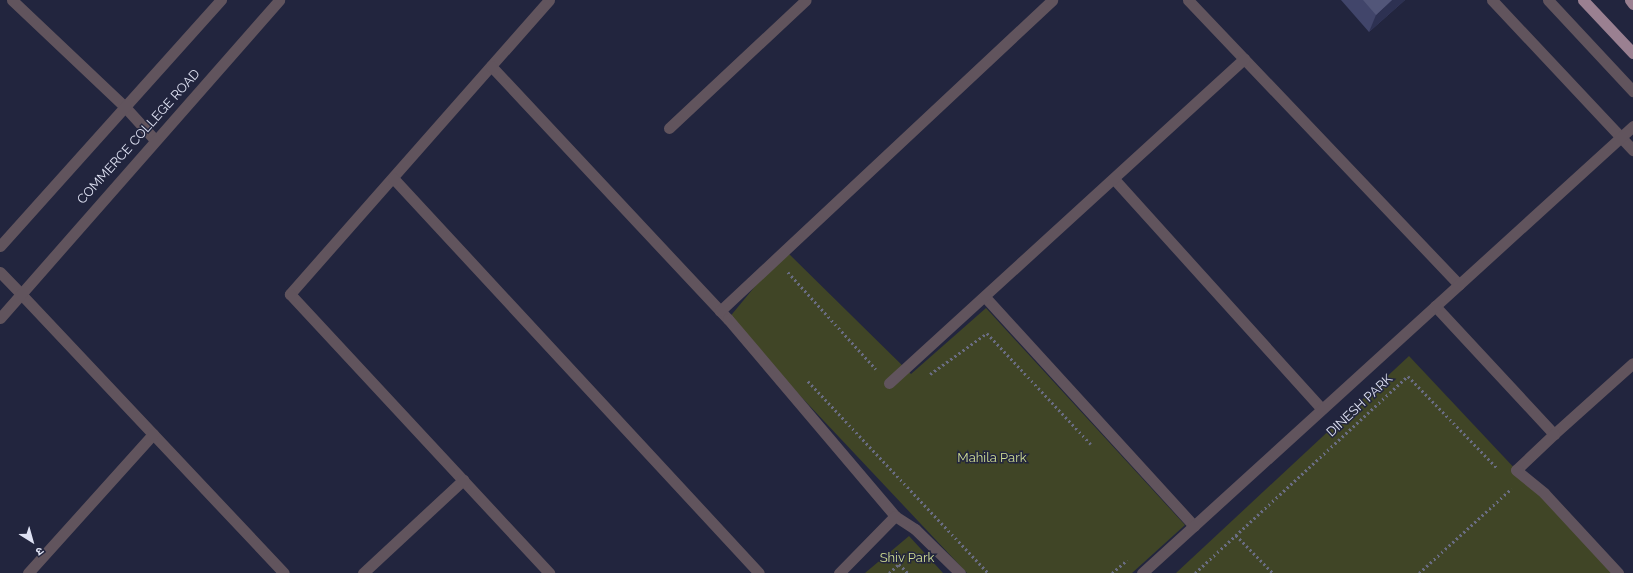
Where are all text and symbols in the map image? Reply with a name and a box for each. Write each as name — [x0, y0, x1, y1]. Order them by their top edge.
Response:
street label: COMMERCE COLLEGE ROAD — [74, 66, 204, 208]
street label: DINESH PARK — [1324, 372, 1396, 440]
park label: Mahila Park — [957, 450, 1027, 466]
north arrow — [12, 521, 52, 561]
text: उ — [33, 544, 46, 558]
park label: Shiv Park — [879, 550, 935, 566]

